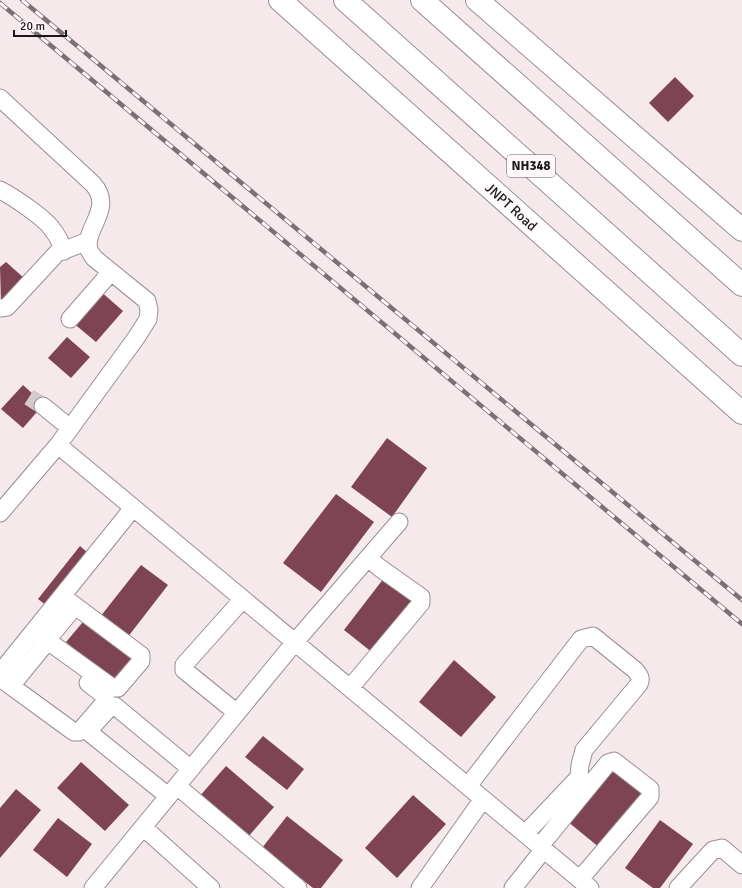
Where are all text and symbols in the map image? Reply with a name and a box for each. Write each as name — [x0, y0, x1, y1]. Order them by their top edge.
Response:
scale bar — [14, 12, 66, 38]
text: 20 m — [20, 19, 45, 34]
road number: NH348 — [507, 155, 555, 177]
street label: JNPT Road — [482, 179, 540, 235]

